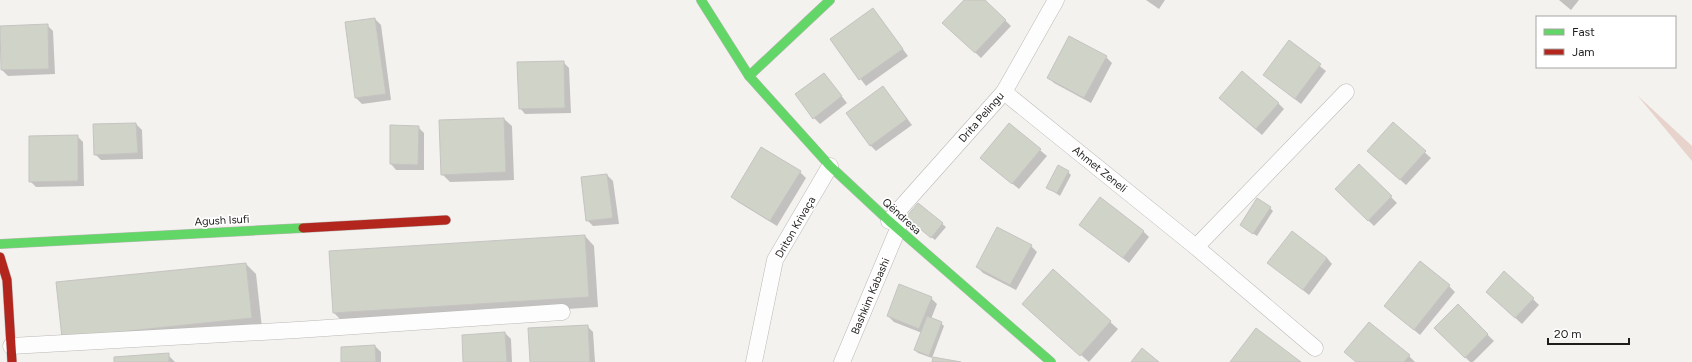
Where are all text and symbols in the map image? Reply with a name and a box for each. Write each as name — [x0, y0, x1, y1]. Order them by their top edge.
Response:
legend — [1536, 16, 1676, 68]
text: Fast — [1572, 25, 1595, 39]
text: Jam — [1572, 45, 1595, 59]
street label: Drita Pelingu — [956, 90, 1007, 145]
street label: Ahmet Zeneli — [1070, 144, 1129, 195]
street label: Driton Krivaça — [773, 194, 818, 260]
street label: Qëndresa — [880, 196, 924, 237]
street label: Agush Isufi — [194, 213, 250, 228]
street label: Bashkim Kabashi — [849, 256, 892, 336]
scale bar — [1548, 320, 1629, 346]
text: 20 m — [1554, 327, 1582, 341]

